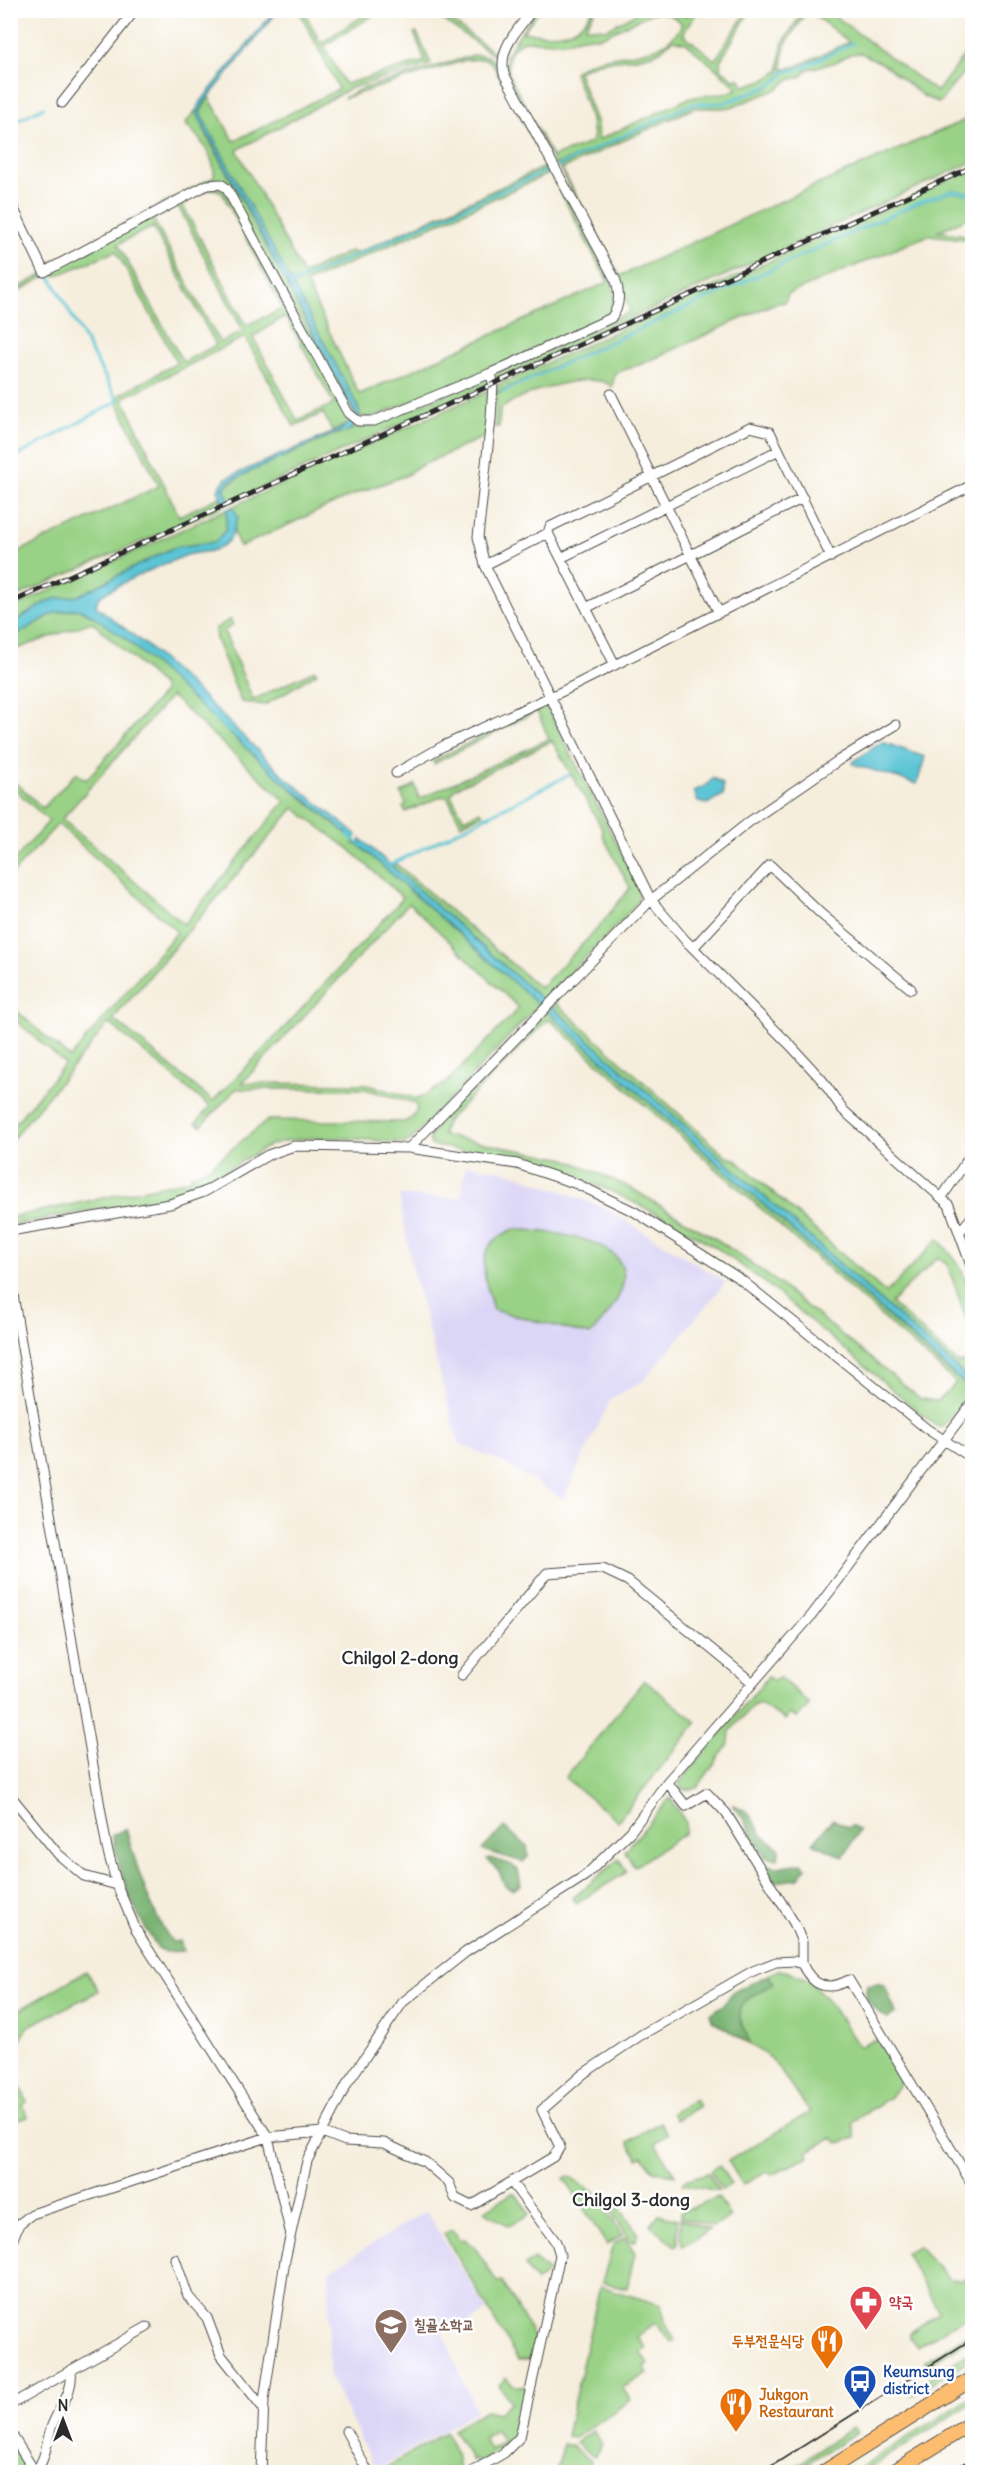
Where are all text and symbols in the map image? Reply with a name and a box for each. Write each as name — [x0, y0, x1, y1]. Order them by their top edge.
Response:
district label: Chilgol 2-dong — [342, 1646, 458, 1669]
district label: Chilgol 3-dong — [572, 2188, 690, 2211]
pharmacy icon: 약국 — [848, 2284, 884, 2331]
place label: 약국 — [889, 2292, 913, 2311]
school or university icon: 칠골소학교 — [373, 2307, 409, 2354]
place label: 칠골소학교 — [414, 2315, 474, 2334]
restaurant icon: 두부전문식당 — [809, 2323, 845, 2370]
place label: 두부전문식당 — [732, 2331, 804, 2350]
place label: Keumsung district — [883, 2362, 955, 2398]
bus stop icon: Keumsung district — [842, 2363, 878, 2410]
place label: Jukgon Restaurant — [759, 2385, 835, 2421]
restaurant icon: Jukgon Restaurant — [718, 2386, 754, 2433]
north arrow — [33, 2390, 93, 2450]
text: N — [57, 2395, 69, 2415]

